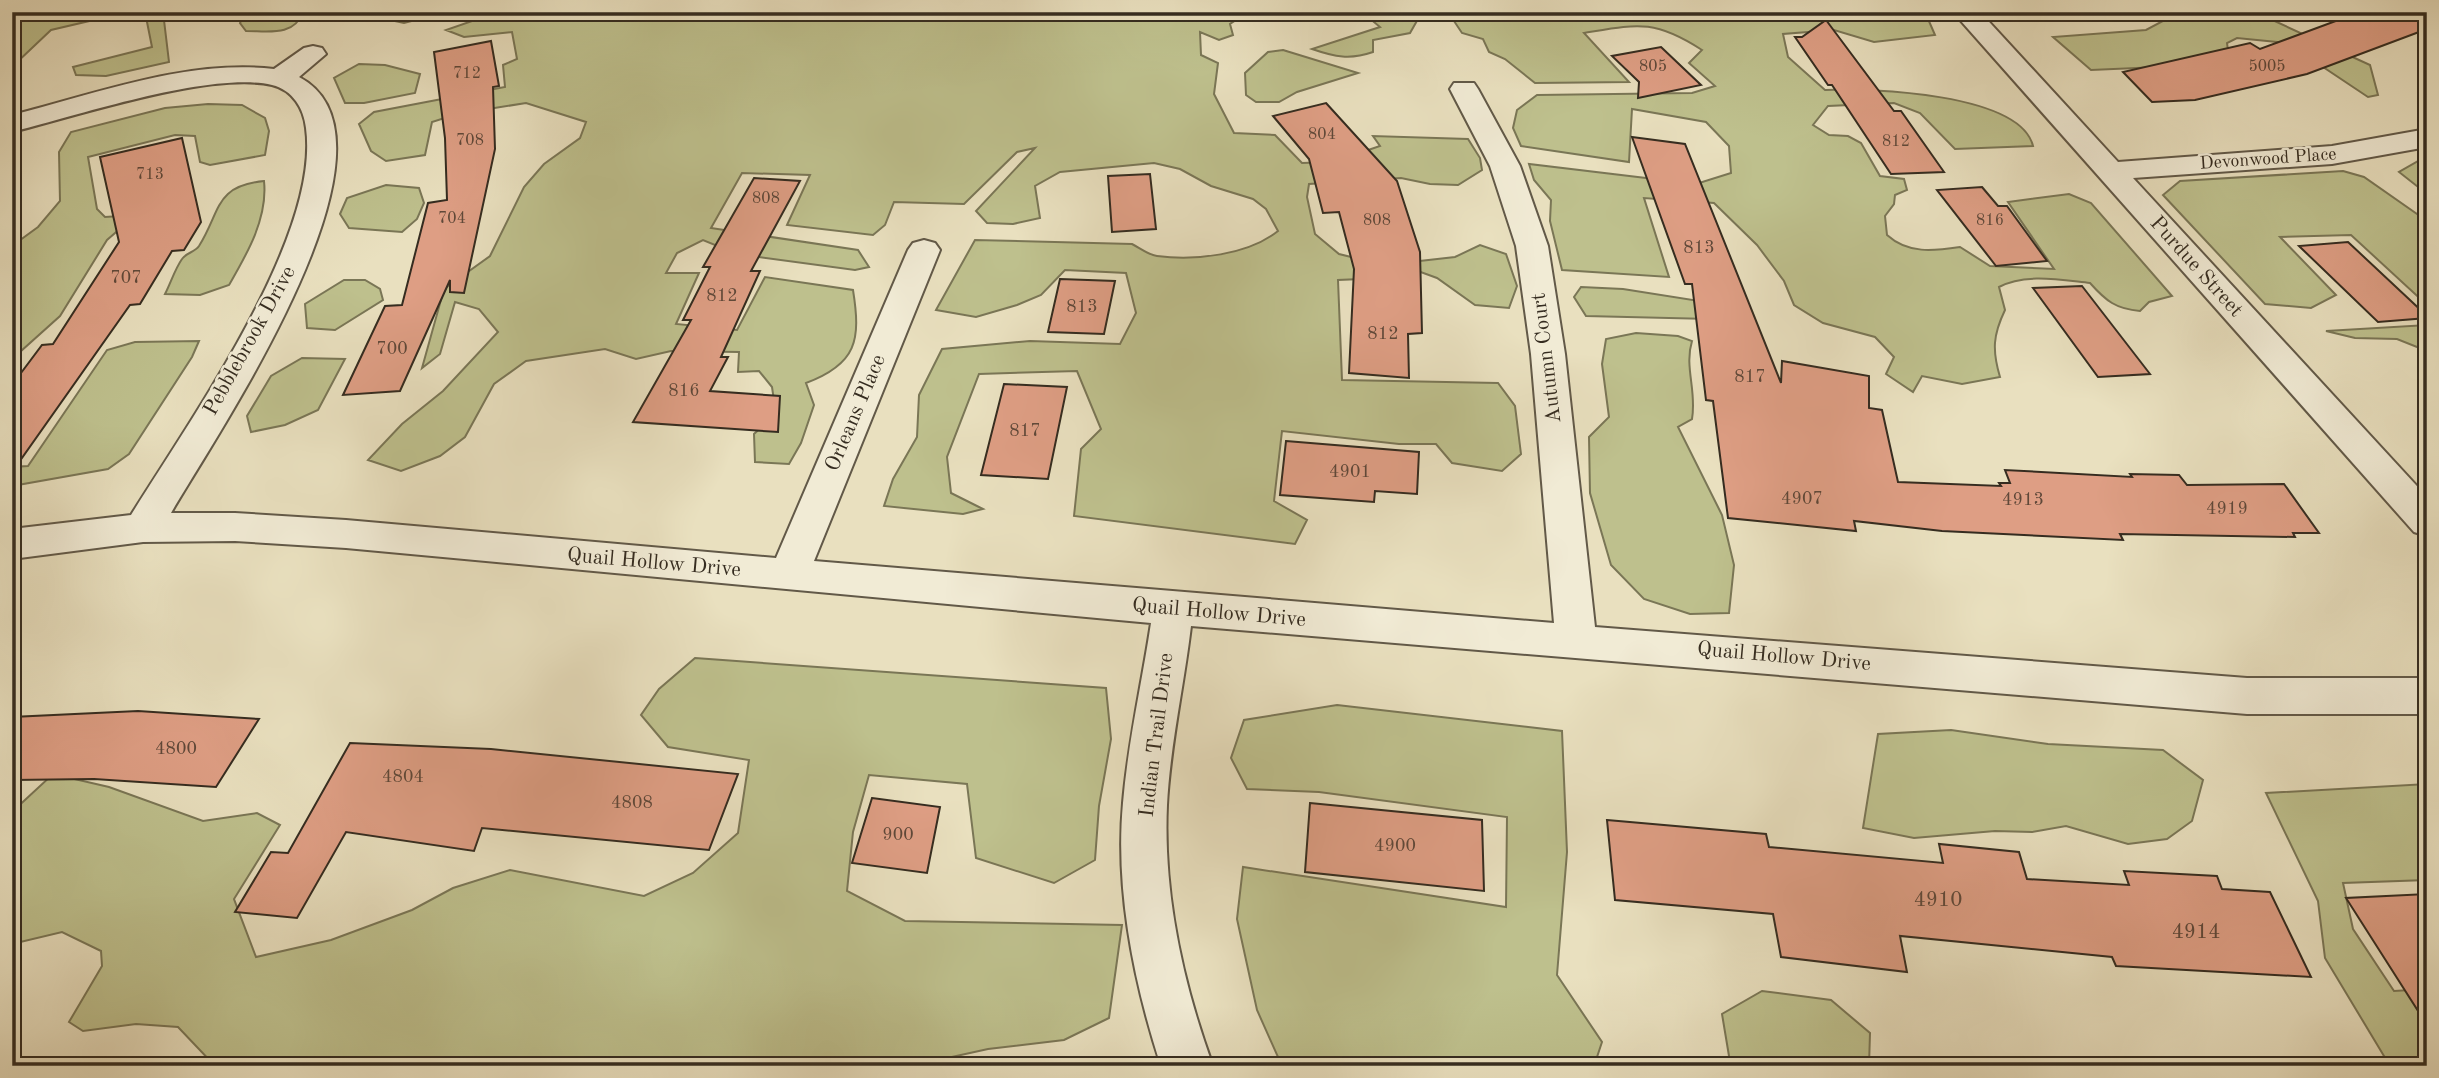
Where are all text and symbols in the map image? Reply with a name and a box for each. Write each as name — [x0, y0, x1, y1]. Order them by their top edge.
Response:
house number: 805 — [1639, 59, 1667, 75]
house number: 5005 — [2248, 59, 2286, 75]
house number: 712 — [453, 66, 481, 82]
house number: 804 — [1308, 127, 1336, 143]
house number: 708 — [456, 133, 484, 149]
house number: 812 — [1882, 134, 1910, 150]
street label: Devonwood Place — [2199, 145, 2337, 173]
house number: 713 — [136, 167, 164, 183]
house number: 808 — [752, 191, 780, 207]
house number: 704 — [438, 211, 466, 227]
house number: 808 — [1363, 213, 1391, 229]
house number: 816 — [1976, 213, 2004, 229]
street label: Purdue Street — [2146, 213, 2246, 321]
house number: 813 — [1683, 239, 1715, 257]
street label: Pebblebrook Drive — [200, 263, 300, 419]
house number: 707 — [110, 269, 142, 287]
house number: 812 — [706, 287, 738, 305]
street label: Autumn Court — [1529, 292, 1565, 424]
house number: 813 — [1066, 298, 1098, 316]
house number: 812 — [1367, 325, 1399, 343]
house number: 700 — [376, 340, 408, 358]
street label: Orleans Place — [822, 352, 890, 474]
house number: 817 — [1734, 368, 1766, 386]
house number: 816 — [668, 382, 700, 400]
house number: 817 — [1009, 422, 1041, 440]
house number: 4901 — [1329, 463, 1371, 481]
house number: 4907 — [1781, 490, 1823, 508]
house number: 4913 — [2002, 491, 2044, 509]
house number: 4919 — [2206, 500, 2248, 518]
street label: Quail Hollow Drive — [566, 545, 742, 581]
street label: Quail Hollow Drive — [1131, 595, 1307, 631]
street label: Quail Hollow Drive — [1696, 639, 1872, 675]
street label: Indian Trail Drive — [1136, 652, 1178, 818]
house number: 4800 — [155, 740, 197, 758]
house number: 4804 — [382, 768, 424, 786]
house number: 4808 — [611, 794, 653, 812]
house number: 900 — [882, 826, 914, 844]
house number: 4900 — [1374, 837, 1416, 855]
house number: 4910 — [1914, 890, 1962, 911]
house number: 4914 — [2172, 922, 2220, 943]

